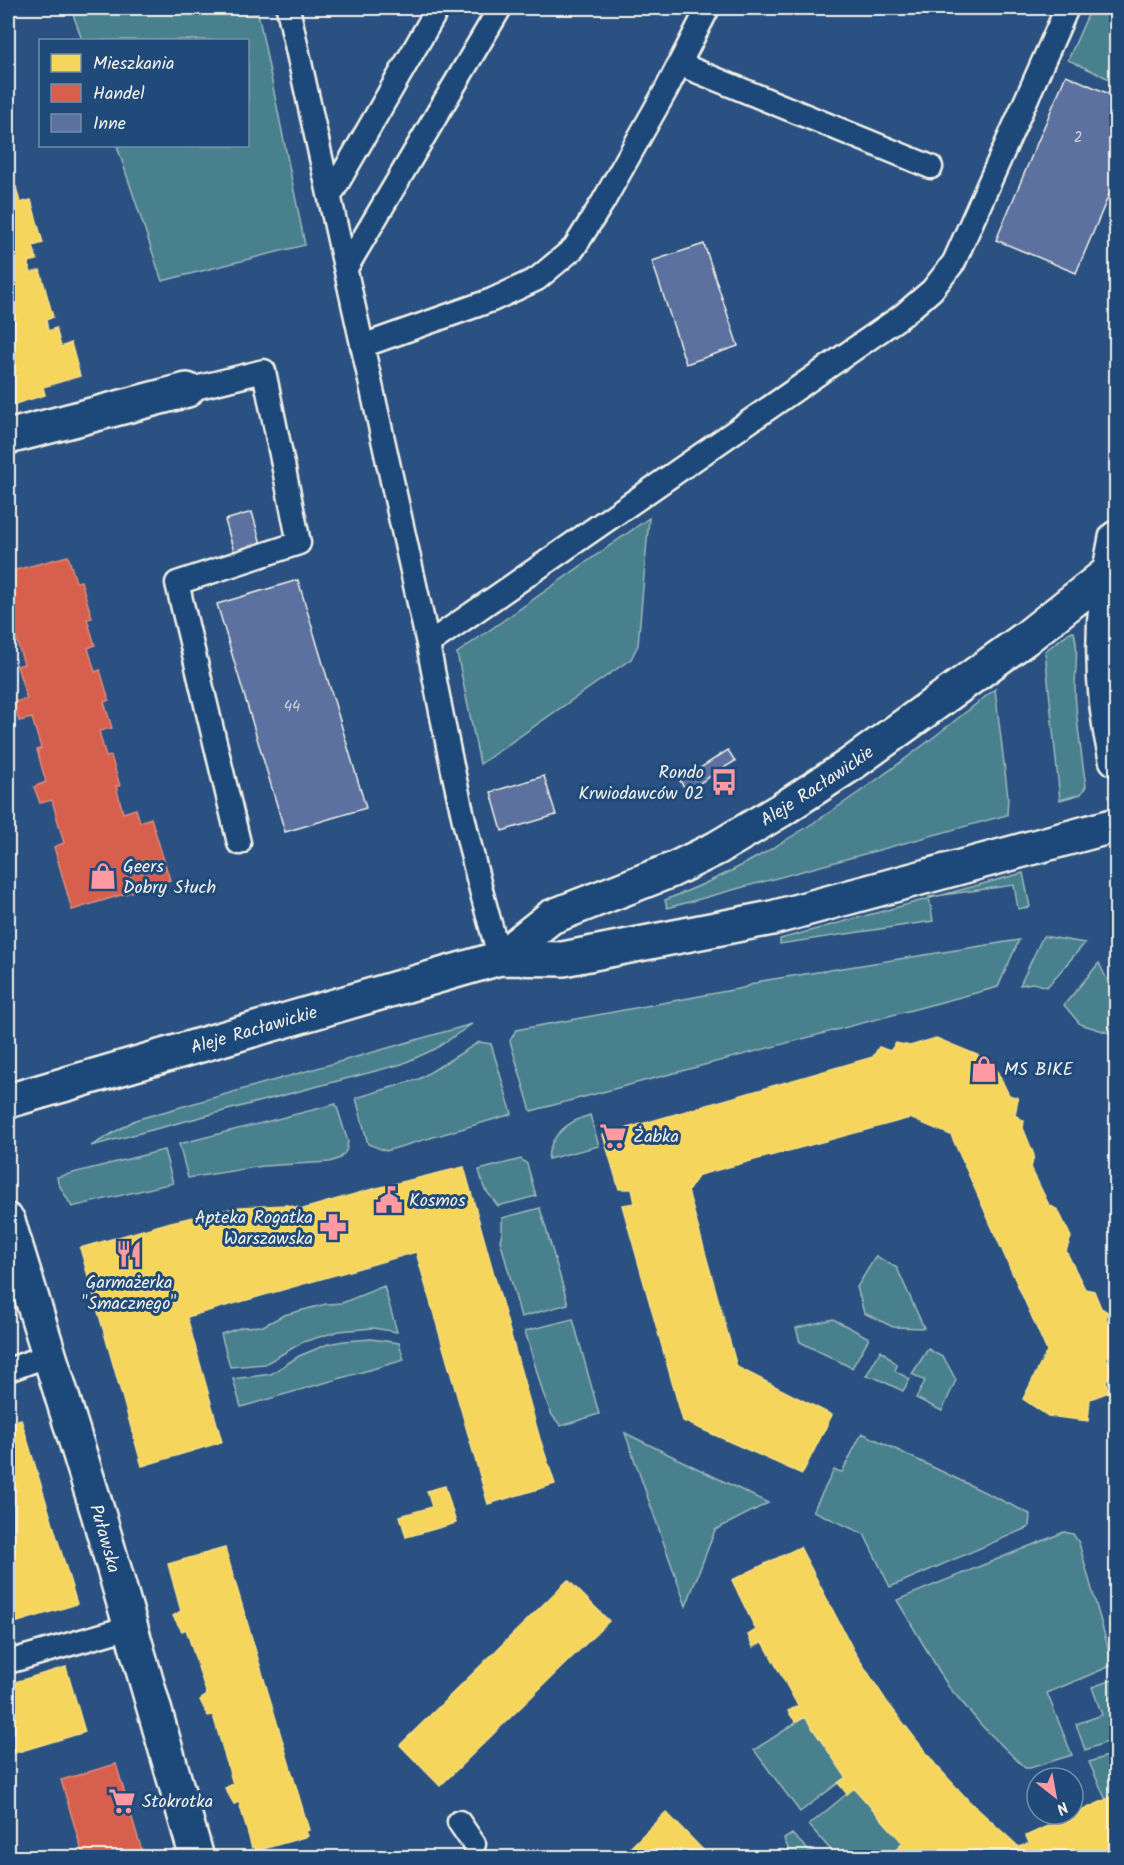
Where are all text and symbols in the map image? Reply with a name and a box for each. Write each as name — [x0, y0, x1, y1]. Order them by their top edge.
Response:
legend — [39, 39, 249, 147]
text: Mieszkania — [93, 50, 174, 79]
text: Handel — [93, 80, 145, 109]
text: Inne — [93, 110, 126, 139]
house number: 2 — [1074, 126, 1082, 150]
house number: 44 — [284, 695, 300, 719]
street label: Aleje Racławickie — [755, 739, 881, 835]
place label: Rondo Krwiodawców 02 — [578, 759, 704, 809]
bus stop icon: Rondo Krwiodawców 02 — [709, 767, 739, 797]
place label: Geers Dobry Słuch — [123, 853, 216, 903]
shop icon: Geers Dobry Słuch — [88, 861, 118, 891]
street label: Aleje Racławickie — [187, 999, 321, 1063]
shop icon: MS BIKE — [969, 1054, 999, 1084]
place label: MS BIKE — [1004, 1056, 1074, 1085]
supermarket icon: Żabka — [598, 1121, 628, 1151]
place label: Żabka — [633, 1123, 679, 1152]
public building icon: Kosmos — [374, 1185, 404, 1215]
place label: Kosmos — [409, 1187, 466, 1216]
place label: Apteka Rogatka Warszawska — [195, 1204, 313, 1254]
pharmacy icon: Apteka Rogatka Warszawska — [318, 1212, 348, 1242]
restaurant icon: Garmażerka "Smacznego" — [114, 1239, 144, 1269]
place label: Garmażerka "Smacznego" — [82, 1269, 176, 1319]
street label: Puławska — [80, 1501, 127, 1577]
north arrow — [1025, 1766, 1085, 1826]
supermarket icon: Stokrotka — [107, 1786, 137, 1816]
place label: Stokrotka — [142, 1788, 213, 1817]
text: N — [1051, 1794, 1073, 1821]

